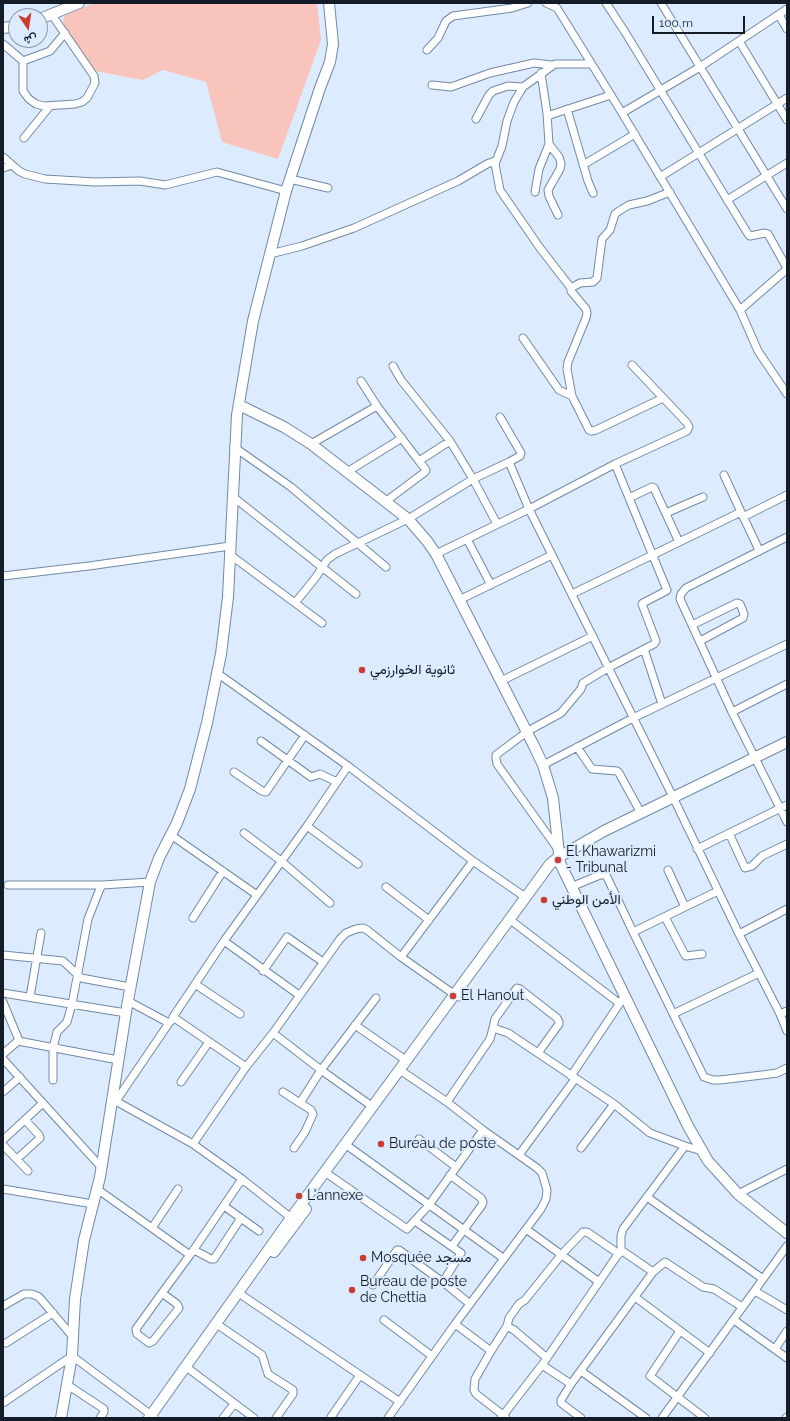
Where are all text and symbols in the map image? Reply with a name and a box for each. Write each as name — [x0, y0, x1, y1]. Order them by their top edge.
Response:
north arrow — [8, 8, 48, 48]
scale bar — [654, 8, 747, 34]
text: 100 m — [659, 16, 693, 30]
text: ش — [23, 31, 38, 47]
place label: ثانوية الخوارزمي — [370, 662, 455, 678]
marker: ثانوية الخوارزمي — [357, 665, 367, 675]
place label: El Khawarizmi - Tribunal — [566, 844, 656, 876]
marker: El Khawarizmi - Tribunal — [553, 855, 563, 865]
place label: الأمن الوطني — [552, 892, 621, 908]
marker: الأمن الوطني — [539, 895, 549, 905]
place label: El Hanout — [461, 988, 524, 1004]
marker: El Hanout — [448, 991, 458, 1001]
place label: Bureau de poste — [389, 1136, 496, 1152]
marker: Bureau de poste — [376, 1139, 386, 1149]
place label: L'annexe — [307, 1188, 363, 1204]
marker: L'annexe — [294, 1191, 304, 1201]
place label: Mosquée مسجد — [371, 1250, 471, 1266]
marker: Mosquée مسجد — [358, 1253, 368, 1263]
place label: Bureau de poste de Chettia — [360, 1274, 467, 1306]
marker: Bureau de poste de Chettia — [347, 1285, 357, 1295]

